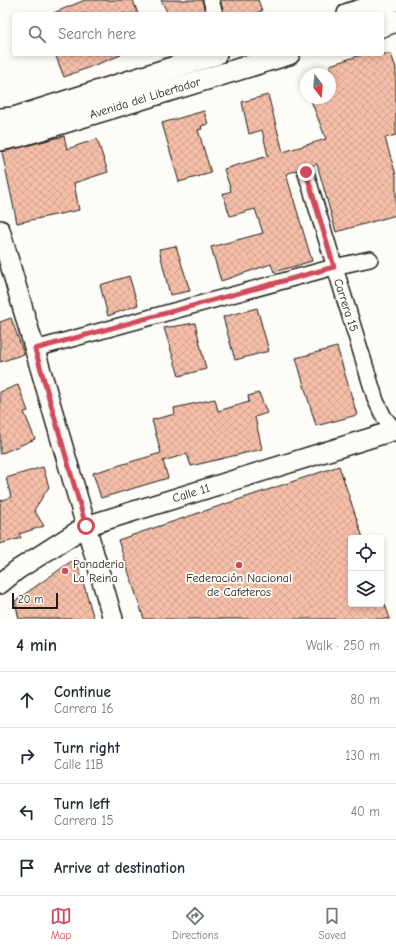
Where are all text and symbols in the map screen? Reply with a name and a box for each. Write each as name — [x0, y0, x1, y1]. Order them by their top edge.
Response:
search box — [12, 12, 384, 56]
icon: search — [26, 23, 48, 45]
text: Search here — [58, 25, 136, 43]
north arrow — [300, 68, 336, 104]
street label: Avenida del Libertador — [88, 74, 202, 122]
route end — [297, 163, 315, 181]
street label: Carrera 15 — [331, 277, 361, 333]
street label: Calle 11 — [171, 481, 212, 505]
route start — [77, 517, 95, 535]
map controls — [348, 535, 384, 607]
button: locate — [348, 535, 384, 571]
place label: Panaderia La Reina — [73, 557, 124, 585]
marker: Federación Nacional de Cafeteros — [234, 560, 244, 570]
marker: Panaderia La Reina — [60, 566, 70, 576]
place label: Federación Nacional de Cafeteros — [186, 571, 292, 599]
button: layers — [348, 571, 384, 607]
scale bar — [12, 591, 58, 610]
text: 20 m — [18, 593, 43, 606]
text: 4 min — [16, 636, 57, 655]
text: Walk · 250 m — [306, 638, 380, 653]
text: Continue — [54, 683, 111, 701]
icon: ahead — [16, 689, 38, 711]
text: 80 m — [350, 692, 380, 707]
text: Carrera 16 — [54, 701, 113, 716]
text: Turn right — [54, 739, 120, 757]
icon: right — [16, 745, 38, 767]
text: 130 m — [345, 748, 380, 763]
text: Calle 11B — [54, 757, 104, 772]
text: Turn left — [54, 795, 110, 813]
icon: left — [16, 801, 38, 823]
text: 40 m — [351, 804, 380, 819]
text: Carrera 15 — [54, 813, 113, 828]
icon: arrive — [16, 857, 38, 879]
text: Arrive at destination — [54, 859, 185, 877]
tab: Map — [50, 905, 72, 942]
tab: Directions — [172, 905, 219, 942]
tab: Saved — [319, 905, 346, 942]

